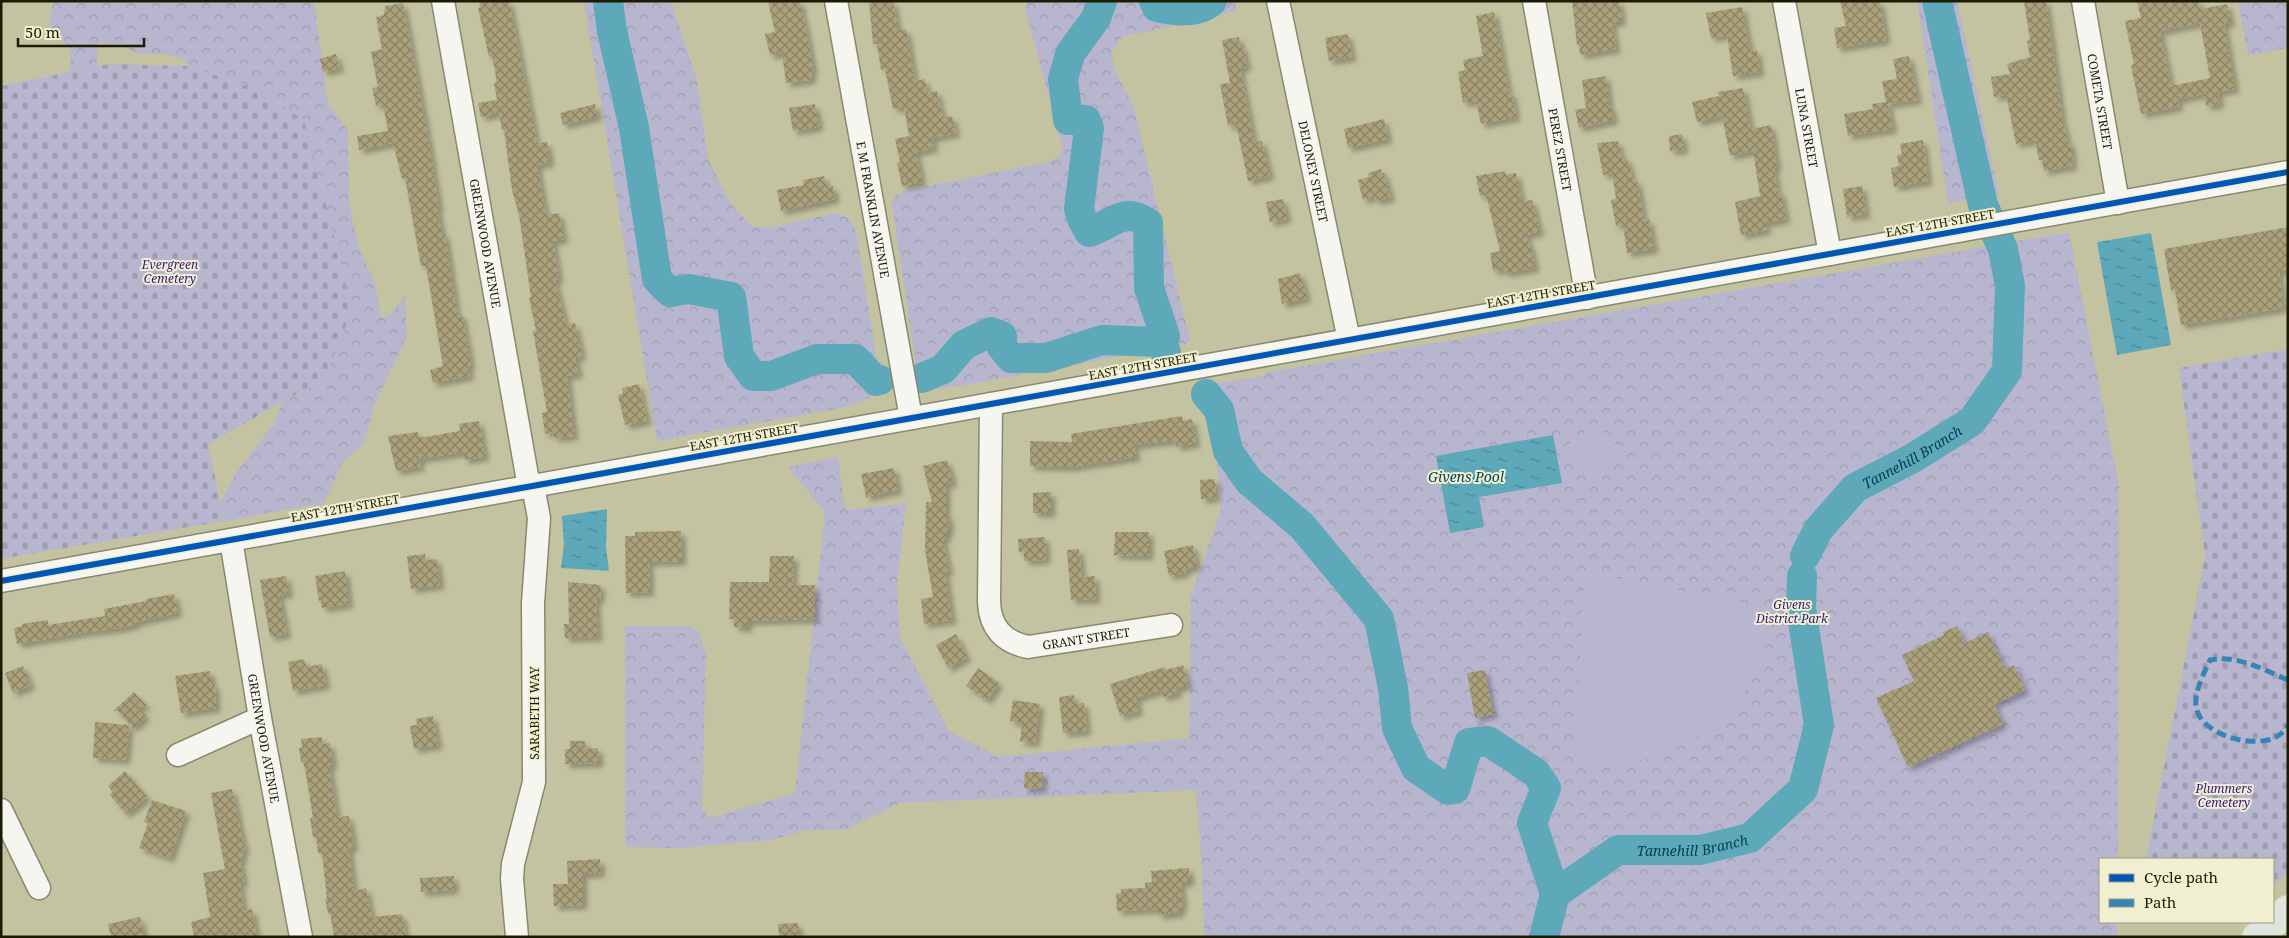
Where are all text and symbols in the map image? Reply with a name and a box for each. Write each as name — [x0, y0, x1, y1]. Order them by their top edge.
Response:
scale bar — [18, 15, 144, 47]
text: 50 m — [25, 22, 60, 42]
street label: COMETA STREET — [2084, 52, 2117, 151]
street label: LUNA STREET — [1791, 87, 1823, 170]
street label: PEREZ STREET — [1545, 107, 1576, 193]
street label: DELONEY STREET — [1295, 119, 1333, 224]
street label: E M FRANKLIN AVENUE — [853, 140, 894, 279]
street label: GREENWOOD AVENUE — [466, 177, 506, 309]
street label: EAST 12TH STREET — [1884, 205, 1996, 241]
park label: Evergreen Cemetery — [141, 256, 198, 287]
street label: EAST 12TH STREET — [1485, 276, 1597, 312]
street label: EAST 12TH STREET — [1087, 348, 1199, 384]
street label: EAST 12TH STREET — [688, 419, 800, 455]
water label: Tannehill Branch — [1859, 420, 1966, 492]
water label: Givens Pool — [1428, 467, 1505, 486]
street label: EAST 12TH STREET — [289, 490, 401, 526]
park label: Givens District Park — [1755, 596, 1829, 627]
street label: GRANT STREET — [1041, 623, 1132, 653]
street label: SARABETH WAY — [526, 666, 543, 760]
street label: GREENWOOD AVENUE — [244, 672, 284, 804]
park label: Plummers Cemetery — [2195, 780, 2253, 811]
water label: Tannehill Branch — [1637, 829, 1750, 860]
legend — [2099, 858, 2274, 923]
text: Cycle path — [2144, 867, 2219, 887]
text: Path — [2144, 892, 2177, 912]

